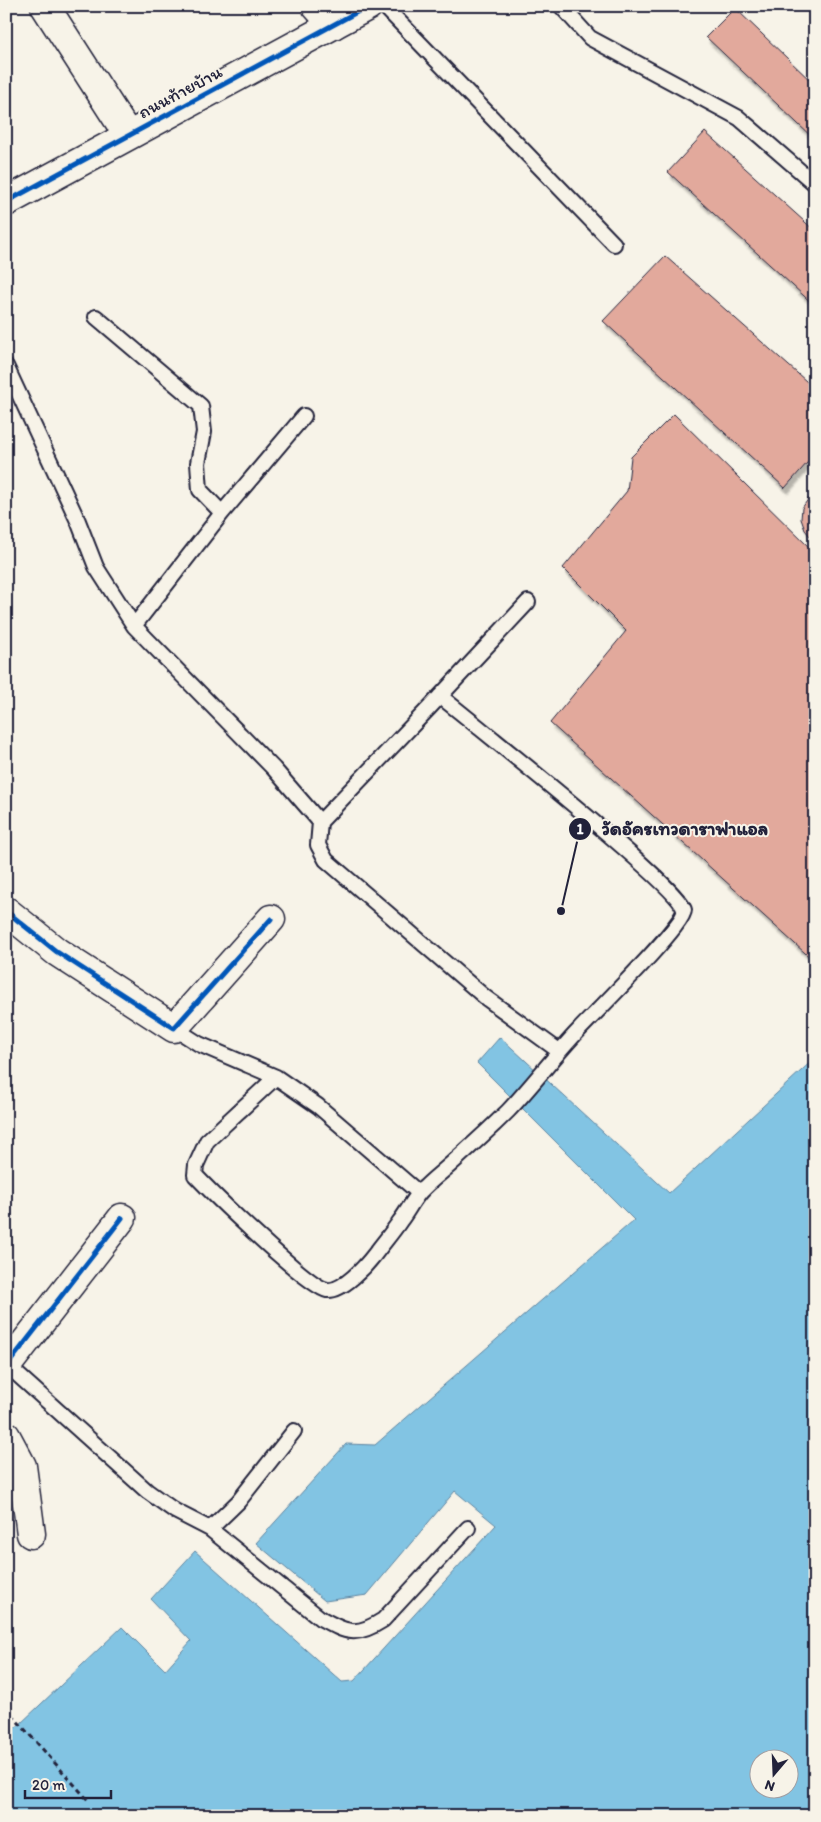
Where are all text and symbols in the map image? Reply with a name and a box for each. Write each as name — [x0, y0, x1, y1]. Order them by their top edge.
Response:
street label: ถนนท้ายบ้าน — [134, 60, 226, 123]
callout: วัดอัครเทวดาราฟาแอล — [567, 812, 779, 846]
text: วัดอัครเทวดาราฟาแอล — [602, 817, 768, 840]
text: 1 — [577, 820, 584, 838]
north arrow — [748, 1750, 798, 1800]
scale bar — [25, 1767, 111, 1799]
text: 20 m — [32, 1776, 66, 1794]
text: N — [763, 1776, 777, 1795]

